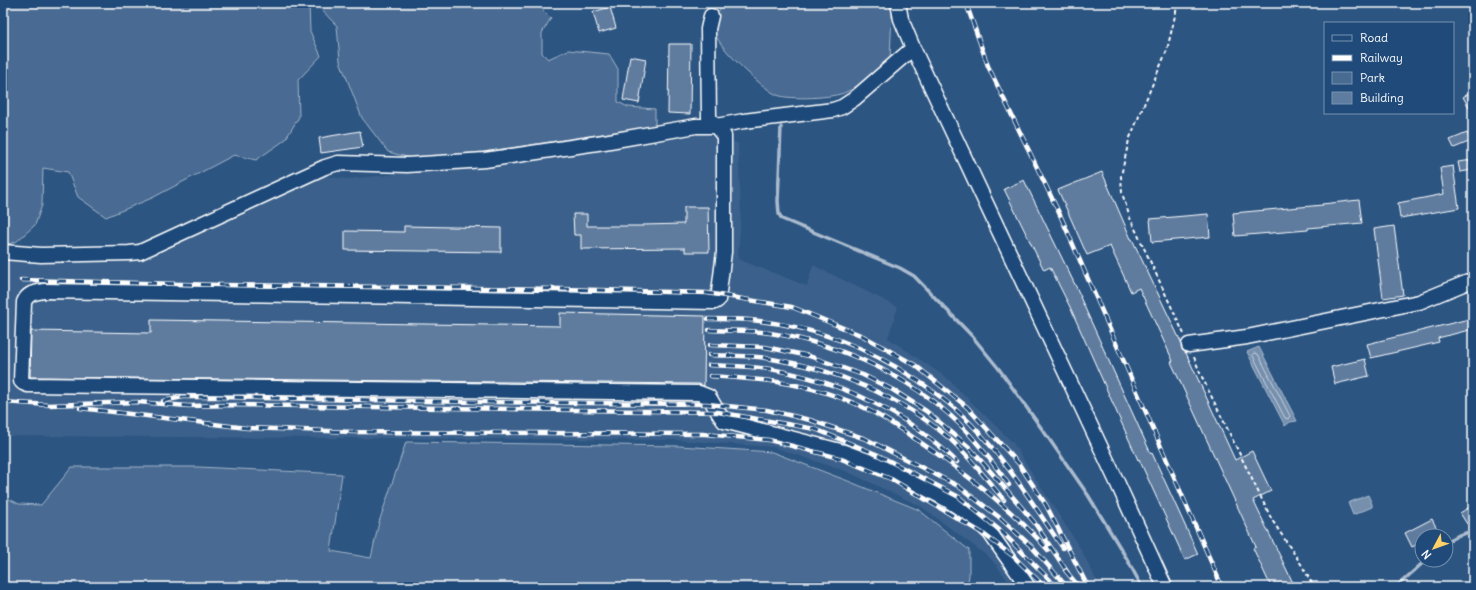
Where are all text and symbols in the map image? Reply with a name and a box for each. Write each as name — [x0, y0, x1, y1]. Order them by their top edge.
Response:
legend — [1324, 22, 1454, 114]
text: Road — [1360, 30, 1388, 45]
text: Railway — [1360, 50, 1403, 65]
text: Park — [1360, 70, 1385, 85]
text: Building — [1360, 90, 1404, 105]
north arrow — [1414, 528, 1454, 568]
text: N — [1419, 547, 1434, 562]

